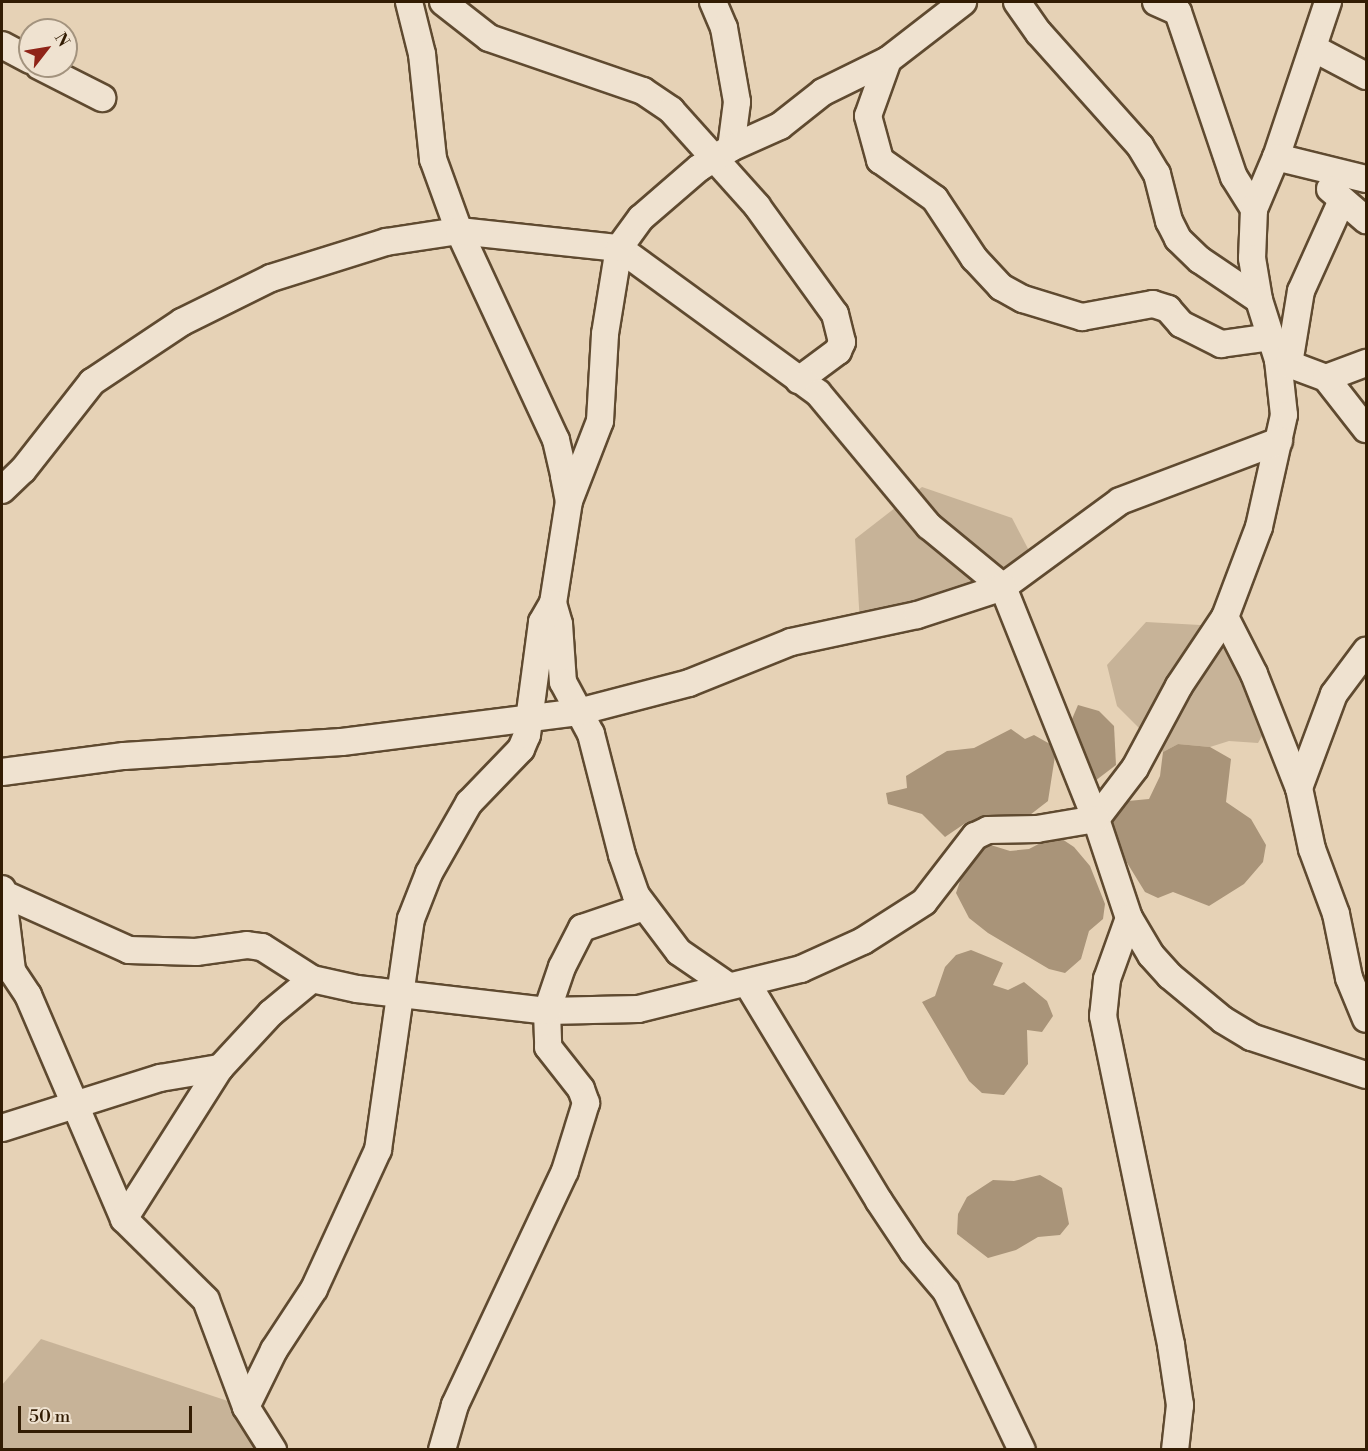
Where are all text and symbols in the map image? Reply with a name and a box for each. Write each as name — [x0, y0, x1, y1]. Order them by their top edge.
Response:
north arrow — [18, 18, 78, 78]
text: N — [50, 29, 74, 50]
scale bar — [21, 1394, 195, 1432]
text: 50 m — [29, 1405, 70, 1428]

